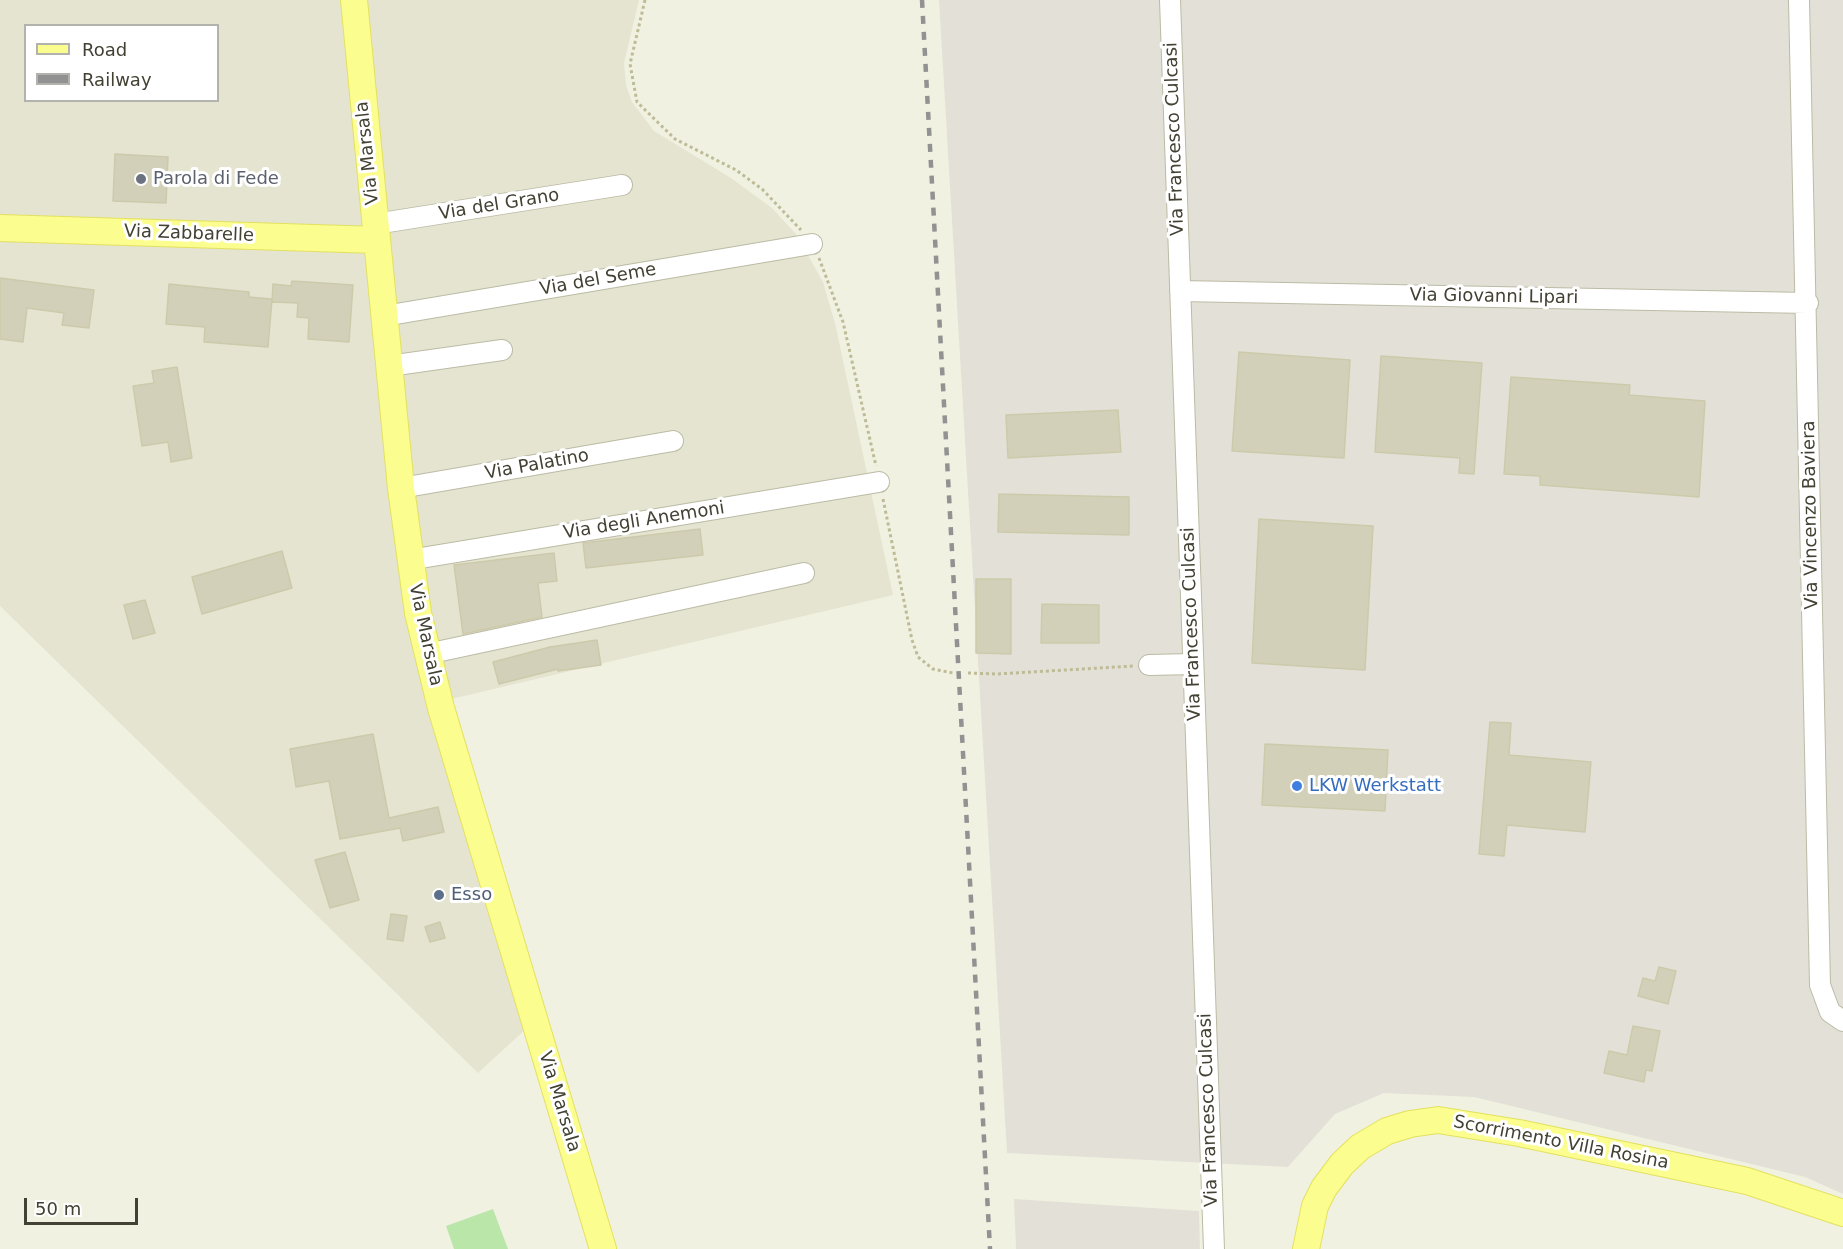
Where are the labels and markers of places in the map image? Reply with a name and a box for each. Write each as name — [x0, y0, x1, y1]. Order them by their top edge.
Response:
place label: Parola di Fede — [153, 168, 279, 190]
marker: Parola di Fede — [134, 172, 148, 186]
place label: LKW Werkstatt — [1309, 775, 1441, 797]
marker: LKW Werkstatt — [1290, 779, 1304, 793]
place label: Esso — [451, 884, 492, 906]
marker: Esso — [432, 888, 446, 902]

